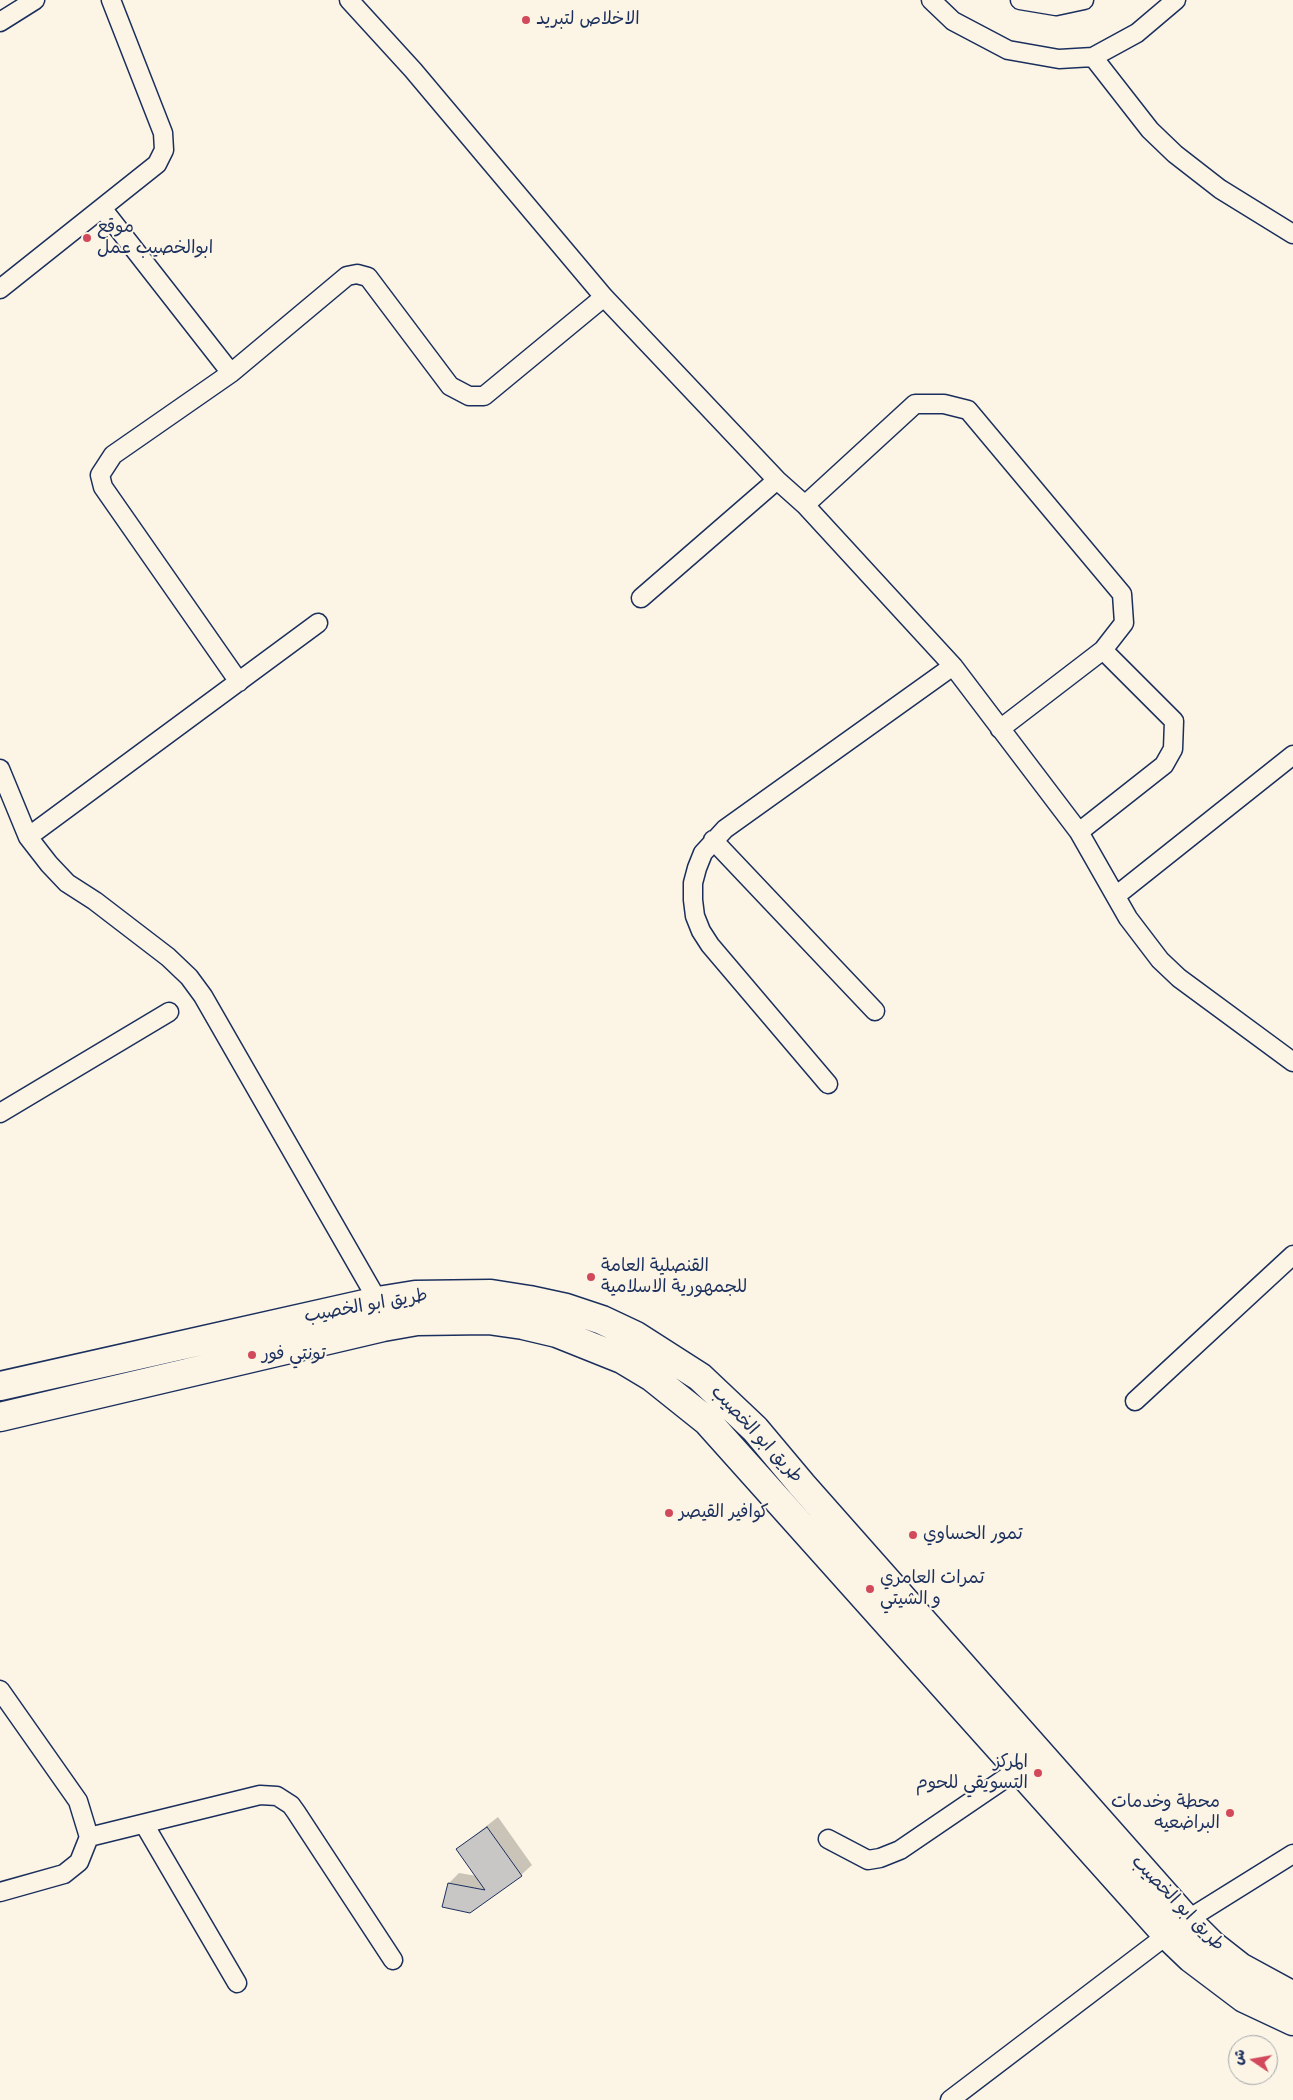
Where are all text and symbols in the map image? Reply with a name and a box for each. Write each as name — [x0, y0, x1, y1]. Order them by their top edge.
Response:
place label: الاخلاص لتبريد — [536, 9, 640, 31]
marker: الاخلاص لتبريد — [520, 14, 532, 26]
place label: موقع ابوالخصيب عمل — [97, 217, 213, 260]
marker: موقع ابوالخصيب عمل — [81, 232, 93, 244]
place label: القنصلية العامة للجمهورية الاسلامية — [601, 1256, 747, 1298]
marker: القنصلية العامة للجمهورية الاسلامية — [585, 1271, 597, 1283]
street label: طريق ابو الخصيب — [303, 1286, 429, 1328]
place label: تونتي فور — [262, 1344, 326, 1366]
marker: تونتي فور — [246, 1349, 258, 1361]
street label: طريق ابو الخصيب — [705, 1382, 807, 1488]
place label: كوافير القيصر — [679, 1502, 769, 1524]
marker: كوافير القيصر — [663, 1507, 675, 1519]
place label: تمور الحساوي — [923, 1524, 1023, 1546]
marker: تمور الحساوي — [907, 1529, 919, 1541]
place label: تمرات العامري و الشيتي — [880, 1568, 985, 1610]
marker: تمرات العامري و الشيتي — [864, 1583, 876, 1595]
place label: المركز التسويقي للحوم — [916, 1752, 1028, 1795]
marker: المركز التسويقي للحوم — [1032, 1767, 1044, 1779]
place label: محطة وخدمات البراضعيه — [1111, 1792, 1220, 1835]
marker: محطة وخدمات البراضعيه — [1224, 1807, 1236, 1819]
street label: طريق ابو الخصيب — [1126, 1852, 1228, 1956]
north arrow — [1228, 2035, 1278, 2085]
text: ش — [1229, 2048, 1250, 2066]

